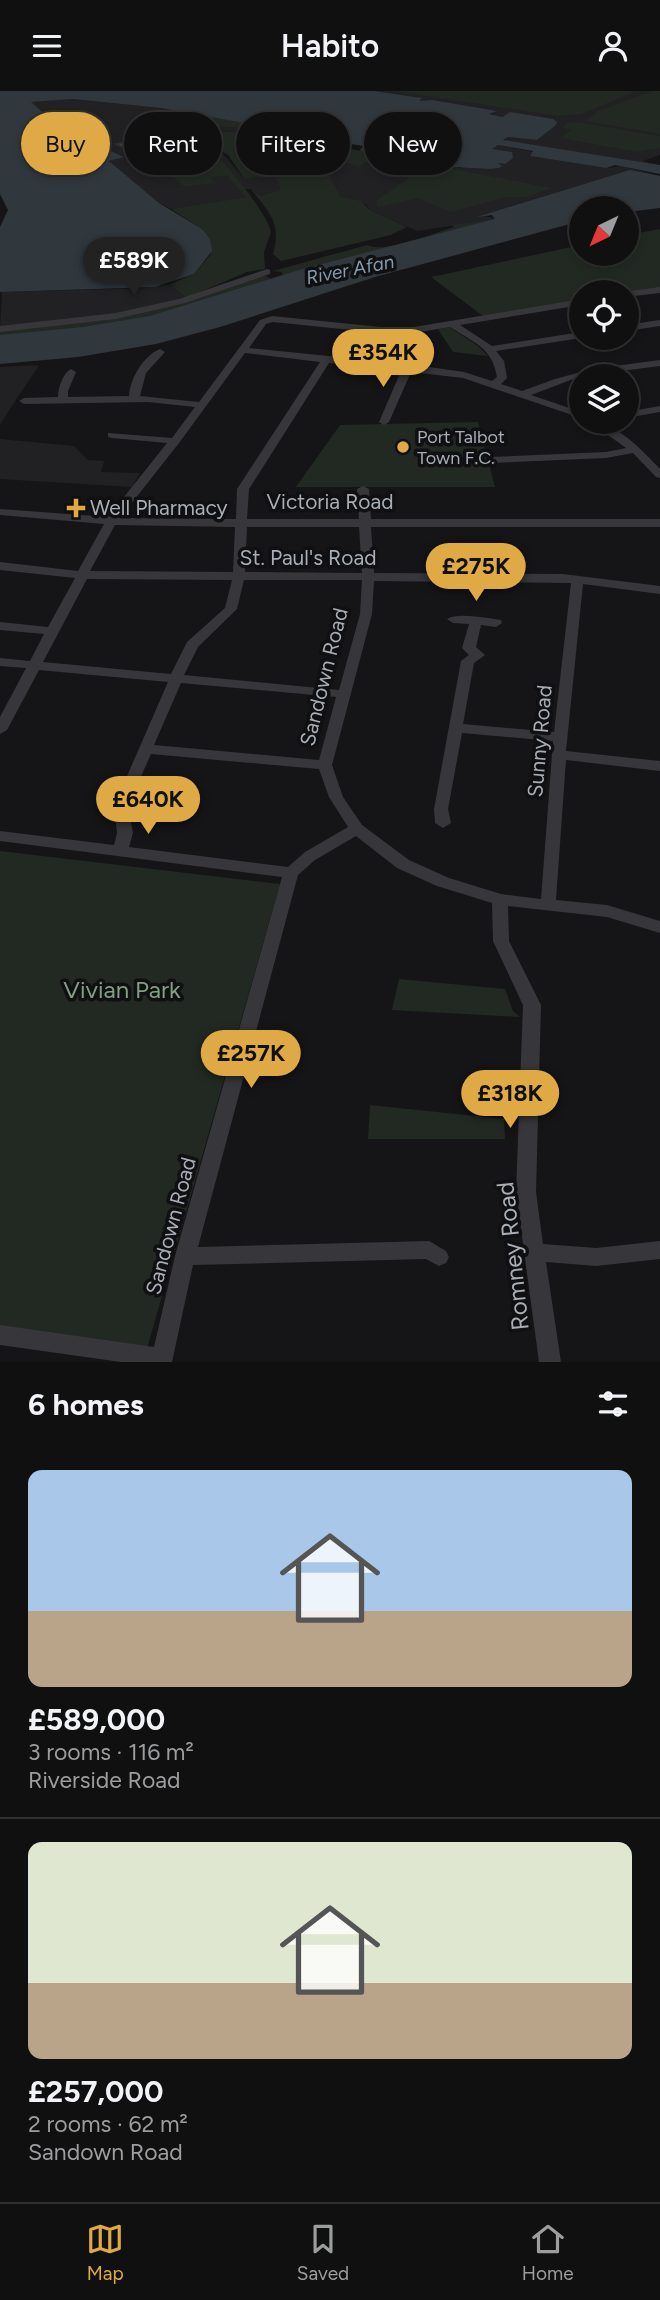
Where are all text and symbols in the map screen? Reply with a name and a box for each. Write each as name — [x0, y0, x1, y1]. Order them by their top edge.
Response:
icon: menu — [28, 27, 66, 65]
text: Habito — [281, 27, 379, 65]
icon: person — [594, 27, 632, 65]
chip: Buy — [21, 112, 110, 175]
chip: Rent — [124, 112, 222, 175]
chip: Filters — [236, 112, 350, 175]
chip: New — [364, 112, 462, 175]
north arrow — [569, 196, 639, 266]
map controls — [569, 196, 639, 434]
pin: £589K — [85, 237, 183, 297]
text: £589K — [99, 246, 169, 274]
water label: River Afan — [304, 250, 396, 289]
button: locate — [569, 280, 639, 350]
pin: £354K — [334, 329, 432, 389]
text: £354K — [348, 338, 418, 366]
button: layers — [569, 364, 639, 434]
place label: Port Talbot Town F.C. — [417, 426, 505, 469]
marker: Port Talbot Town F.C. — [395, 439, 411, 455]
street label: Victoria Road — [266, 489, 394, 514]
place label: Well Pharmacy — [90, 495, 228, 520]
marker: Well Pharmacy — [68, 500, 84, 516]
pin: £275K — [427, 543, 525, 603]
street label: St. Paul's Road — [240, 545, 376, 570]
text: £275K — [442, 552, 510, 580]
street label: Sandown Road — [294, 605, 353, 748]
street label: Sunny Road — [522, 684, 557, 798]
pin: £640K — [99, 777, 197, 836]
text: £640K — [112, 785, 184, 813]
park label: Vivian Park — [63, 975, 181, 1004]
pin: £257K — [202, 1031, 300, 1090]
text: £257K — [217, 1039, 285, 1067]
pin: £318K — [461, 1070, 559, 1130]
text: £318K — [477, 1079, 543, 1107]
street label: Sandown Road — [140, 1154, 201, 1297]
street label: Romney Road — [490, 1180, 535, 1332]
icon: filters — [594, 1385, 632, 1423]
text: 6 homes — [28, 1386, 144, 1423]
icon: home — [267, 1515, 393, 1641]
text: £589,000 — [28, 1701, 165, 1738]
text: 3 rooms · 116 m² — [28, 1738, 194, 1766]
text: Riverside Road — [28, 1766, 180, 1794]
icon: home — [267, 1887, 393, 2013]
text: £257,000 — [28, 2073, 163, 2110]
text: 2 rooms · 62 m² — [28, 2110, 188, 2138]
text: Sandown Road — [28, 2138, 183, 2166]
tab: Map — [86, 2220, 124, 2285]
tab: Saved — [297, 2220, 349, 2285]
tab: Home — [522, 2220, 574, 2285]

